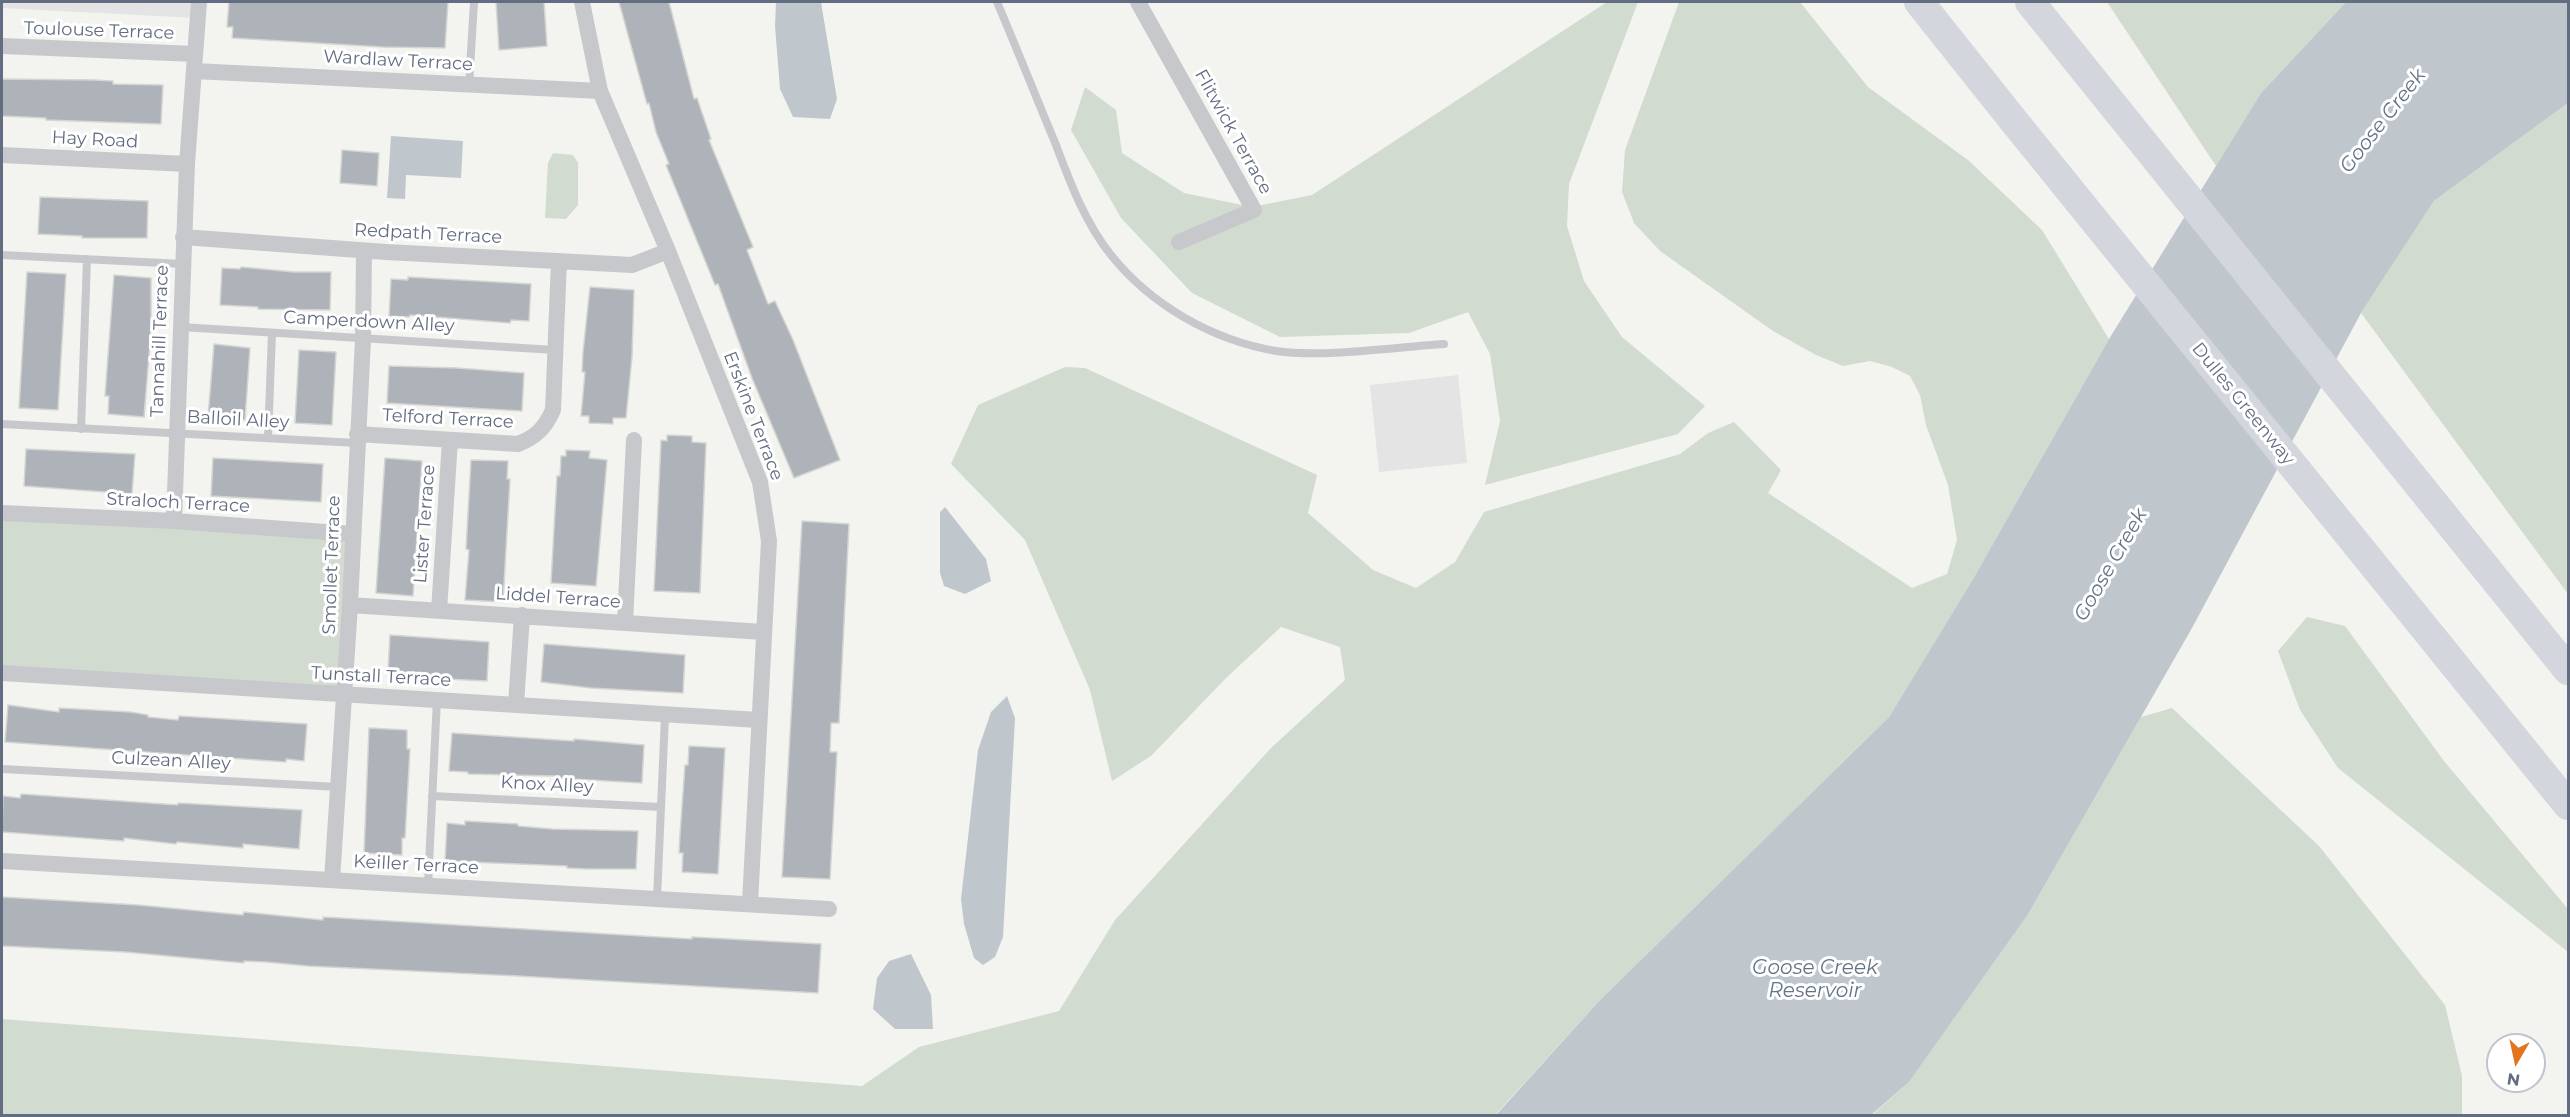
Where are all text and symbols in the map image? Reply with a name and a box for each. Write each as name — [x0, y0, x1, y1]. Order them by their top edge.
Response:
street label: Toulouse Terrace — [23, 18, 175, 44]
street label: Wardlaw Terrace — [323, 46, 473, 76]
water label: Goose Creek — [2335, 64, 2431, 178]
street label: Flitwick Terrace — [1190, 66, 1276, 198]
street label: Hay Road — [51, 127, 139, 153]
street label: Redpath Terrace — [353, 219, 503, 249]
street label: Tannahill Terrace — [147, 265, 173, 417]
street label: Camperdown Alley — [283, 307, 455, 337]
street label: Dulles Greenway — [2187, 338, 2299, 470]
street label: Erskine Terrace — [718, 348, 788, 484]
street label: Telford Terrace — [382, 405, 514, 433]
street label: Balloil Alley — [186, 407, 290, 433]
street label: Lister Terrace — [410, 464, 440, 584]
street label: Straloch Terrace — [106, 488, 250, 518]
street label: Smollet Terrace — [319, 495, 345, 635]
water label: Goose Creek — [2069, 505, 2153, 625]
street label: Liddel Terrace — [495, 583, 621, 613]
street label: Tunstall Terrace — [310, 663, 452, 691]
street label: Culzean Alley — [111, 747, 231, 775]
street label: Knox Alley — [500, 772, 594, 798]
street label: Keiller Terrace — [353, 851, 479, 879]
water label: Goose Creek Reservoir — [1752, 956, 1878, 1003]
north arrow — [2486, 1033, 2546, 1093]
text: N — [2506, 1069, 2521, 1090]

